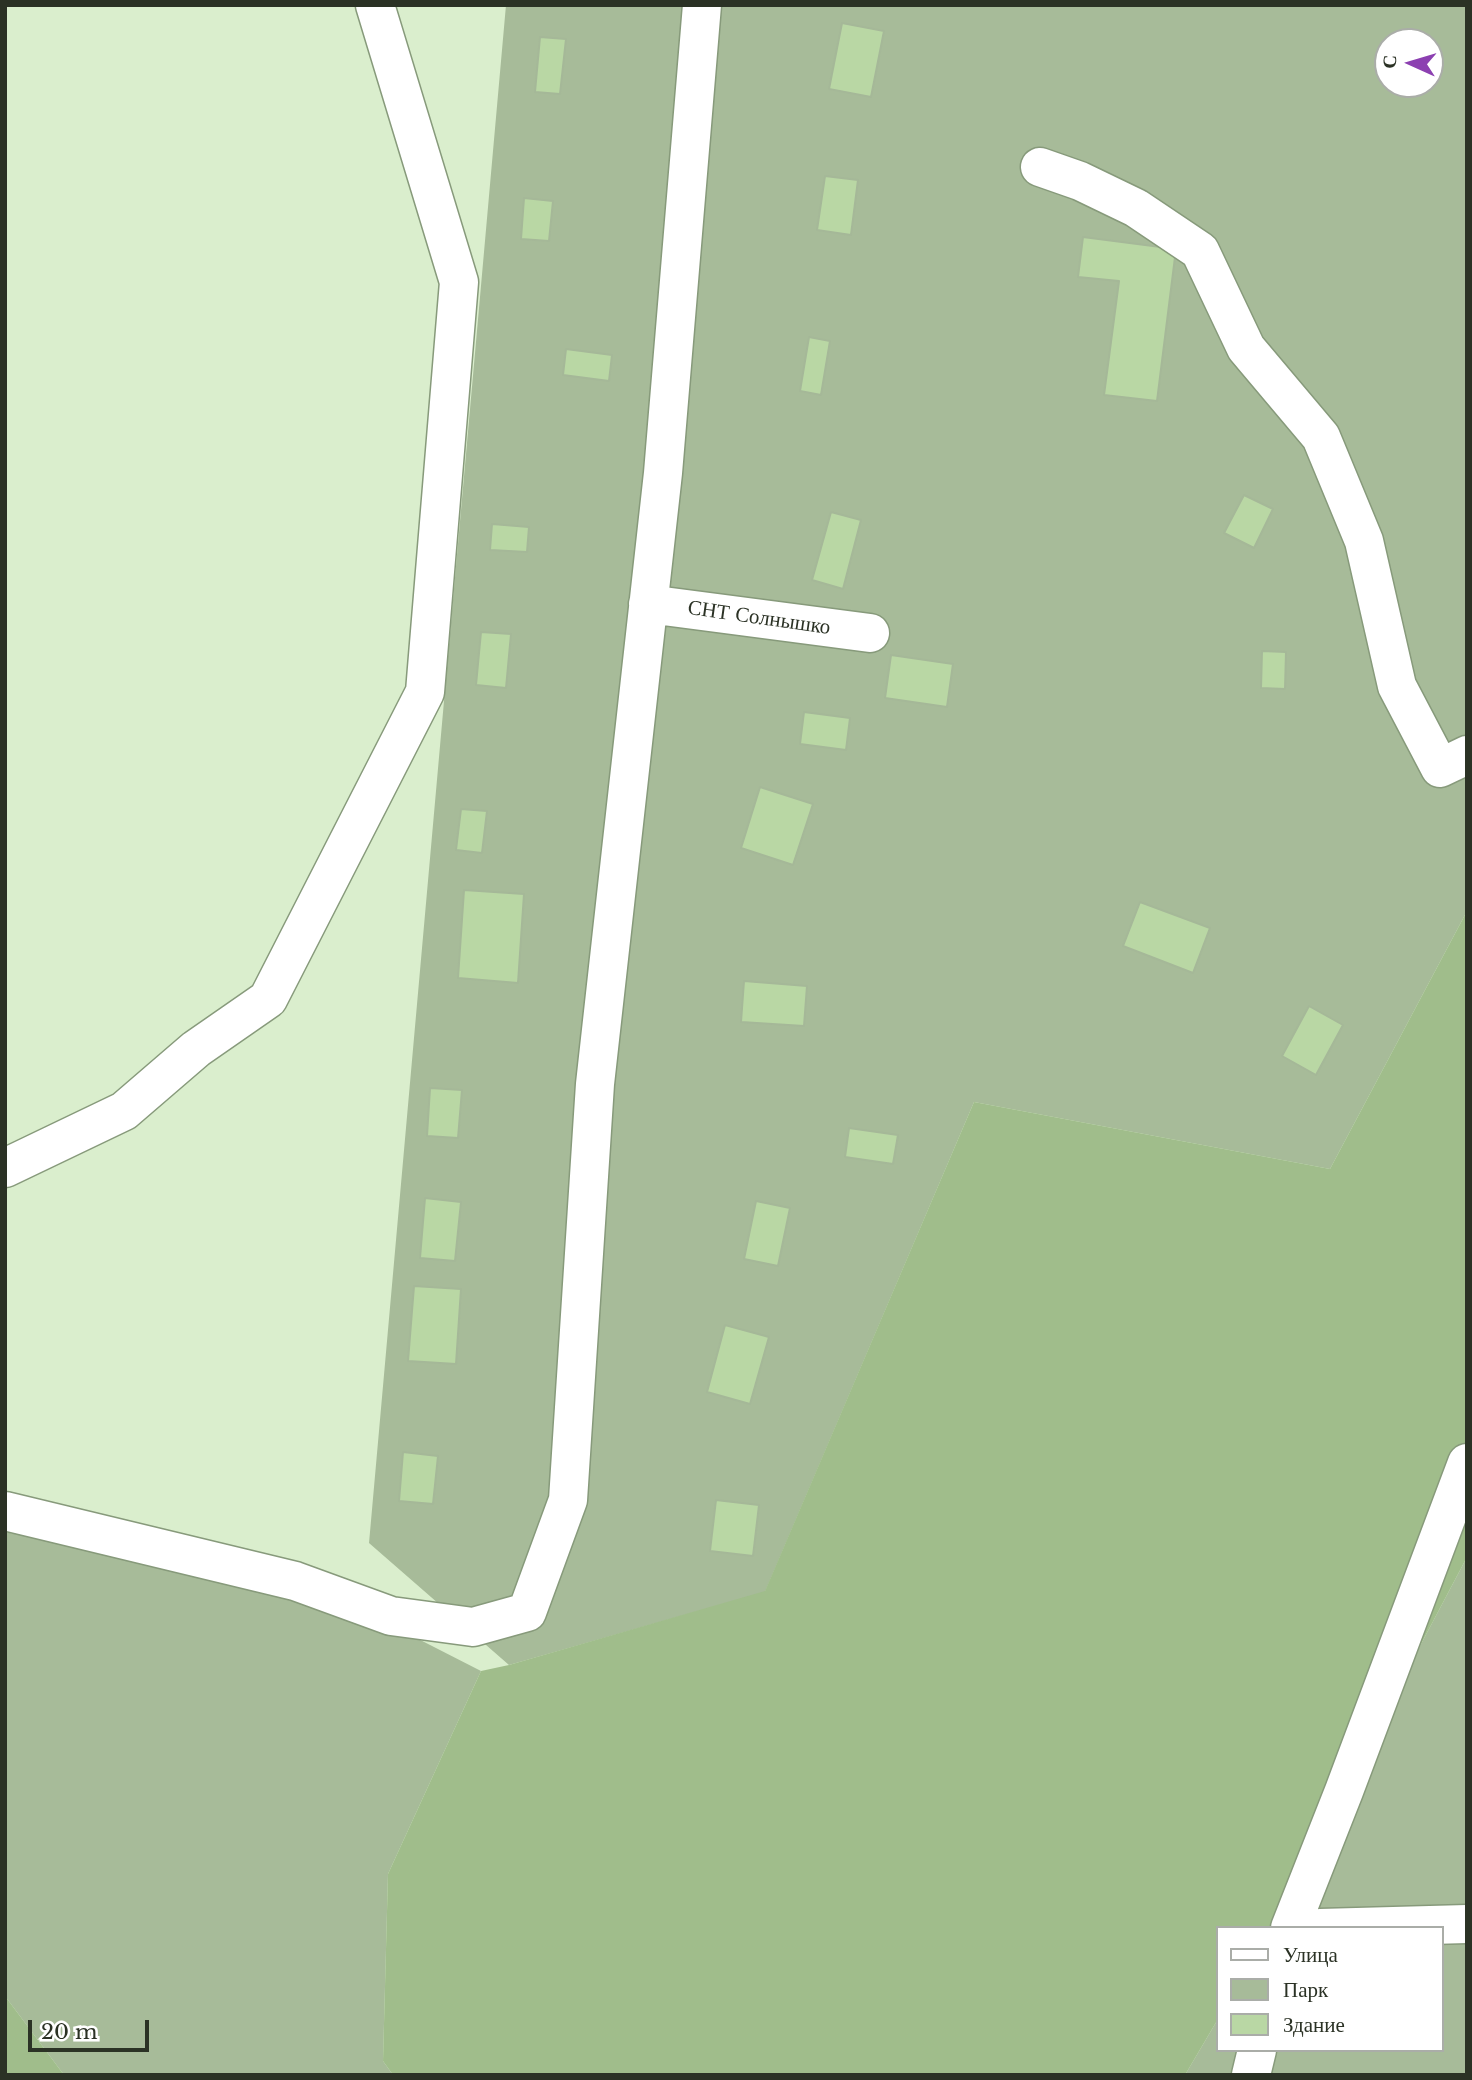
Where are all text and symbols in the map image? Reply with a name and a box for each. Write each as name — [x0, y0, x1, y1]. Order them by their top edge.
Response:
north arrow — [1374, 28, 1444, 98]
text: С — [1378, 54, 1401, 69]
street label: СНТ Солнышко — [686, 596, 832, 640]
legend — [1216, 1926, 1444, 2052]
text: Улица — [1283, 1942, 1338, 1968]
text: Парк — [1283, 1977, 1328, 2003]
scale bar — [32, 2007, 152, 2050]
text: Здание — [1283, 2012, 1345, 2038]
text: 20 m — [41, 2019, 98, 2045]

